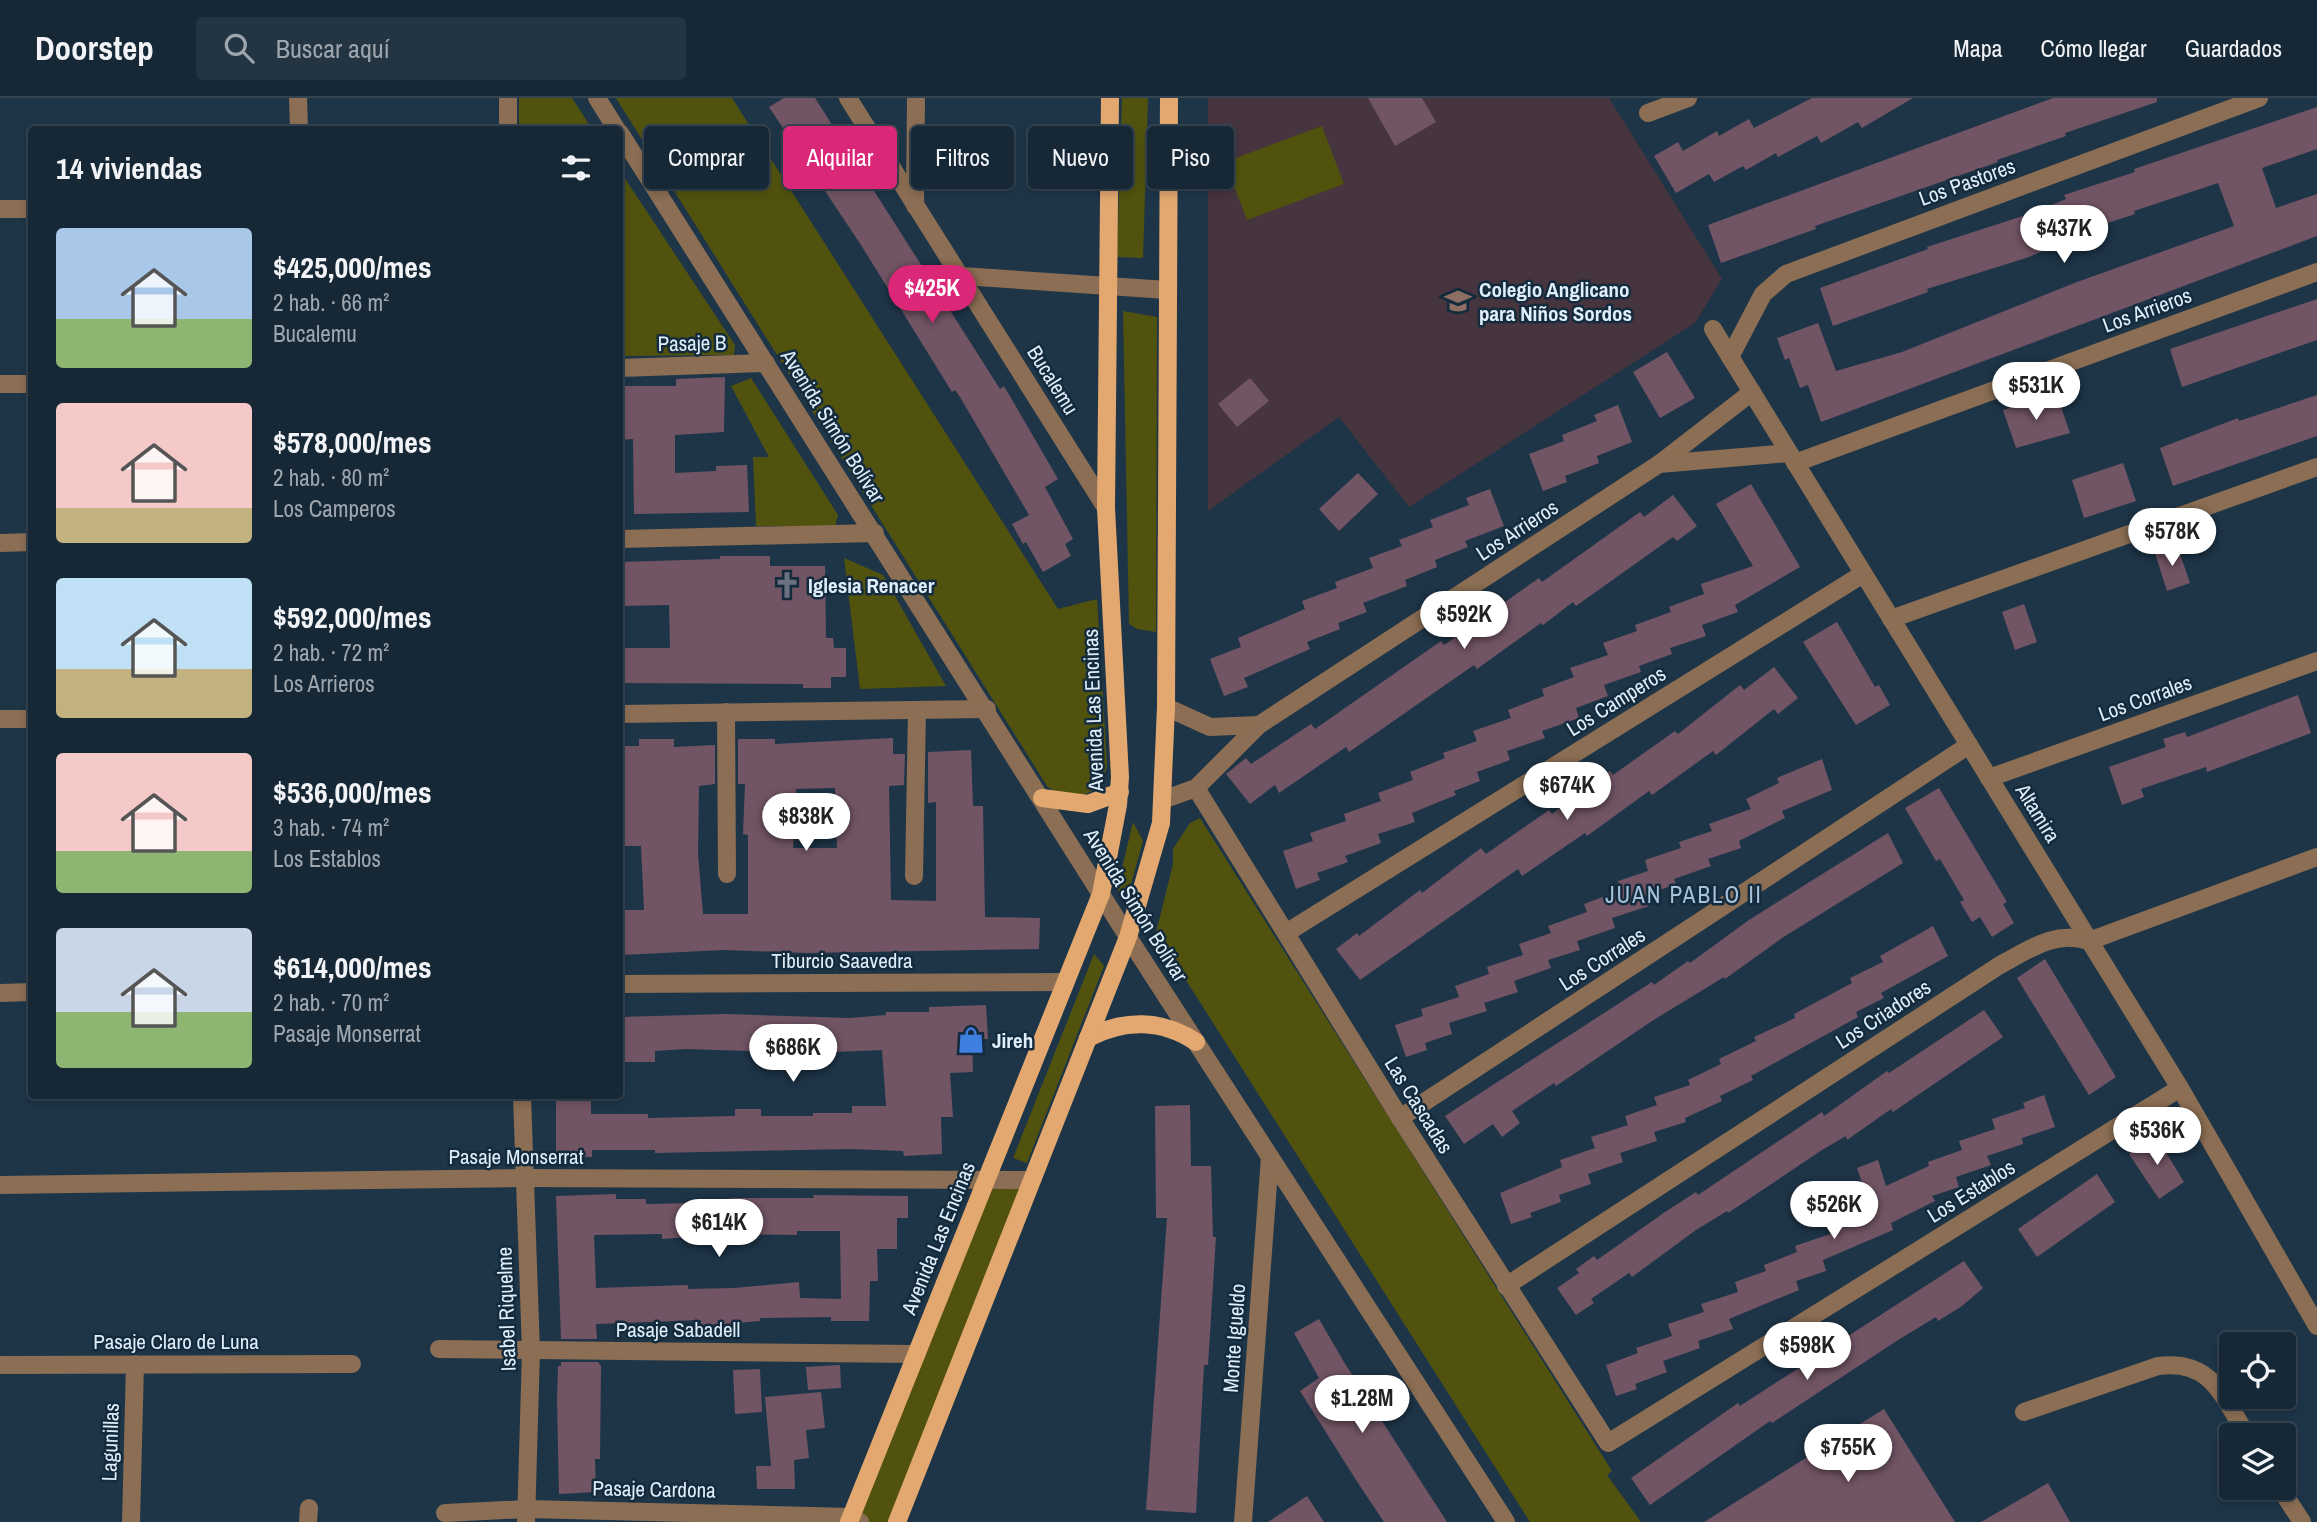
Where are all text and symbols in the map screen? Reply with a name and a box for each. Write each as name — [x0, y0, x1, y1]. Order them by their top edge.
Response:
search box — [196, 17, 686, 80]
text: Doorstep — [35, 26, 154, 70]
icon: search — [220, 29, 258, 67]
text: Buscar aquí — [276, 31, 390, 66]
text: Mapa — [1953, 32, 2003, 64]
text: Cómo llegar — [2041, 32, 2147, 64]
text: Guardados — [2185, 32, 2282, 64]
chip: Comprar — [644, 126, 769, 189]
chip: Alquilar — [783, 126, 897, 189]
chip: Filtros — [911, 126, 1014, 189]
chip: Nuevo — [1028, 126, 1133, 189]
chip: Piso — [1147, 126, 1234, 189]
text: 14 viviendas — [56, 148, 202, 188]
icon: filters — [557, 149, 595, 187]
street label: Los Pastores — [1915, 151, 2019, 213]
pin: $437K — [2015, 206, 2113, 265]
text: $437K — [2036, 212, 2092, 243]
text: $425,000/mes — [273, 247, 432, 287]
icon: home — [112, 256, 196, 340]
pin: $425K — [883, 266, 981, 325]
text: $425K — [904, 272, 960, 303]
place label: Colegio Anglicano para Niños Sordos — [1479, 275, 1632, 328]
street label: Los Arrieros — [2098, 280, 2196, 340]
school or university icon: Colegio Anglicano para Niños Sordos — [1443, 286, 1473, 316]
text: 2 hab. · 66 m² — [273, 287, 389, 318]
text: Bucalemu — [273, 318, 357, 349]
street label: Pasaje B — [657, 328, 727, 358]
street label: Bucalemu — [1020, 340, 1086, 420]
street label: Avenida Simón Bolívar — [774, 343, 892, 508]
pin: $531K — [1987, 362, 2085, 422]
text: $531K — [2008, 369, 2064, 400]
text: $578,000/mes — [273, 422, 432, 462]
icon: home — [112, 431, 196, 515]
text: 2 hab. · 80 m² — [273, 462, 389, 493]
text: Los Camperos — [273, 493, 396, 524]
street label: Los Arrieros — [1470, 493, 1564, 567]
pin: $578K — [2123, 508, 2221, 568]
text: $578K — [2144, 515, 2200, 546]
church icon: Iglesia Renacer — [772, 570, 802, 600]
place label: Iglesia Renacer — [808, 571, 935, 600]
pin: $592K — [1415, 592, 1513, 651]
text: $592,000/mes — [273, 597, 432, 637]
text: $592K — [1436, 598, 1492, 629]
icon: home — [112, 606, 196, 690]
street label: Avenida Las Encinas — [1076, 628, 1110, 793]
text: 2 hab. · 72 m² — [273, 637, 389, 668]
street label: Los Camperos — [1561, 659, 1671, 743]
text: Los Arrieros — [273, 668, 375, 699]
street label: Los Corrales — [2094, 668, 2196, 728]
pin: $674K — [1518, 762, 1616, 822]
text: $674K — [1539, 769, 1595, 800]
text: $536,000/mes — [273, 772, 432, 812]
street label: Altamira — [2008, 777, 2068, 848]
icon: home — [112, 781, 196, 865]
pin: $838K — [757, 794, 855, 853]
text: $838K — [778, 800, 834, 831]
text: 3 hab. · 74 m² — [273, 812, 389, 843]
street label: Avenida Simón Bolívar — [1077, 822, 1195, 987]
text: Los Establos — [273, 843, 381, 874]
district label: JUAN PABLO II — [1605, 879, 1763, 910]
street label: Los Corrales — [1553, 920, 1651, 998]
street label: Tiburcio Saavedra — [771, 946, 913, 975]
text: $614,000/mes — [273, 947, 432, 987]
icon: home — [112, 956, 196, 1040]
street label: Los Criadores — [1830, 972, 1936, 1056]
text: 2 hab. · 70 m² — [273, 987, 389, 1018]
text: Pasaje Monserrat — [273, 1018, 421, 1049]
pin: $686K — [744, 1024, 842, 1084]
shop icon: Jireh — [956, 1025, 986, 1055]
place label: Jireh — [992, 1026, 1033, 1055]
text: $686K — [765, 1031, 821, 1062]
street label: Las Cascadas — [1378, 1051, 1460, 1159]
pin: $536K — [2108, 1108, 2206, 1167]
text: $536K — [2129, 1114, 2185, 1145]
street label: Pasaje Monserrat — [449, 1142, 584, 1171]
street label: Los Establos — [1922, 1153, 2020, 1229]
street label: Avenida Las Encinas — [894, 1157, 982, 1320]
pin: $526K — [1785, 1182, 1883, 1241]
text: $526K — [1806, 1188, 1862, 1219]
pin: $614K — [670, 1200, 768, 1259]
text: $614K — [691, 1206, 747, 1237]
street label: Isabel Riquelme — [489, 1246, 523, 1372]
street label: Monte Igueldo — [1216, 1283, 1252, 1393]
street label: Pasaje Sabadell — [616, 1315, 740, 1344]
pin: $598K — [1758, 1322, 1856, 1382]
street label: Pasaje Claro de Luna — [93, 1327, 259, 1356]
text: $598K — [1779, 1329, 1835, 1360]
map controls — [2219, 1332, 2296, 1500]
button: locate — [2219, 1332, 2296, 1409]
pin: $1.28M — [1305, 1376, 1419, 1435]
text: $1.28M — [1331, 1382, 1393, 1413]
street label: Lagunillas — [94, 1402, 126, 1482]
button: layers — [2219, 1423, 2296, 1500]
pin: $755K — [1799, 1424, 1897, 1484]
text: $755K — [1820, 1431, 1876, 1462]
street label: Pasaje Cardona — [592, 1473, 716, 1505]

